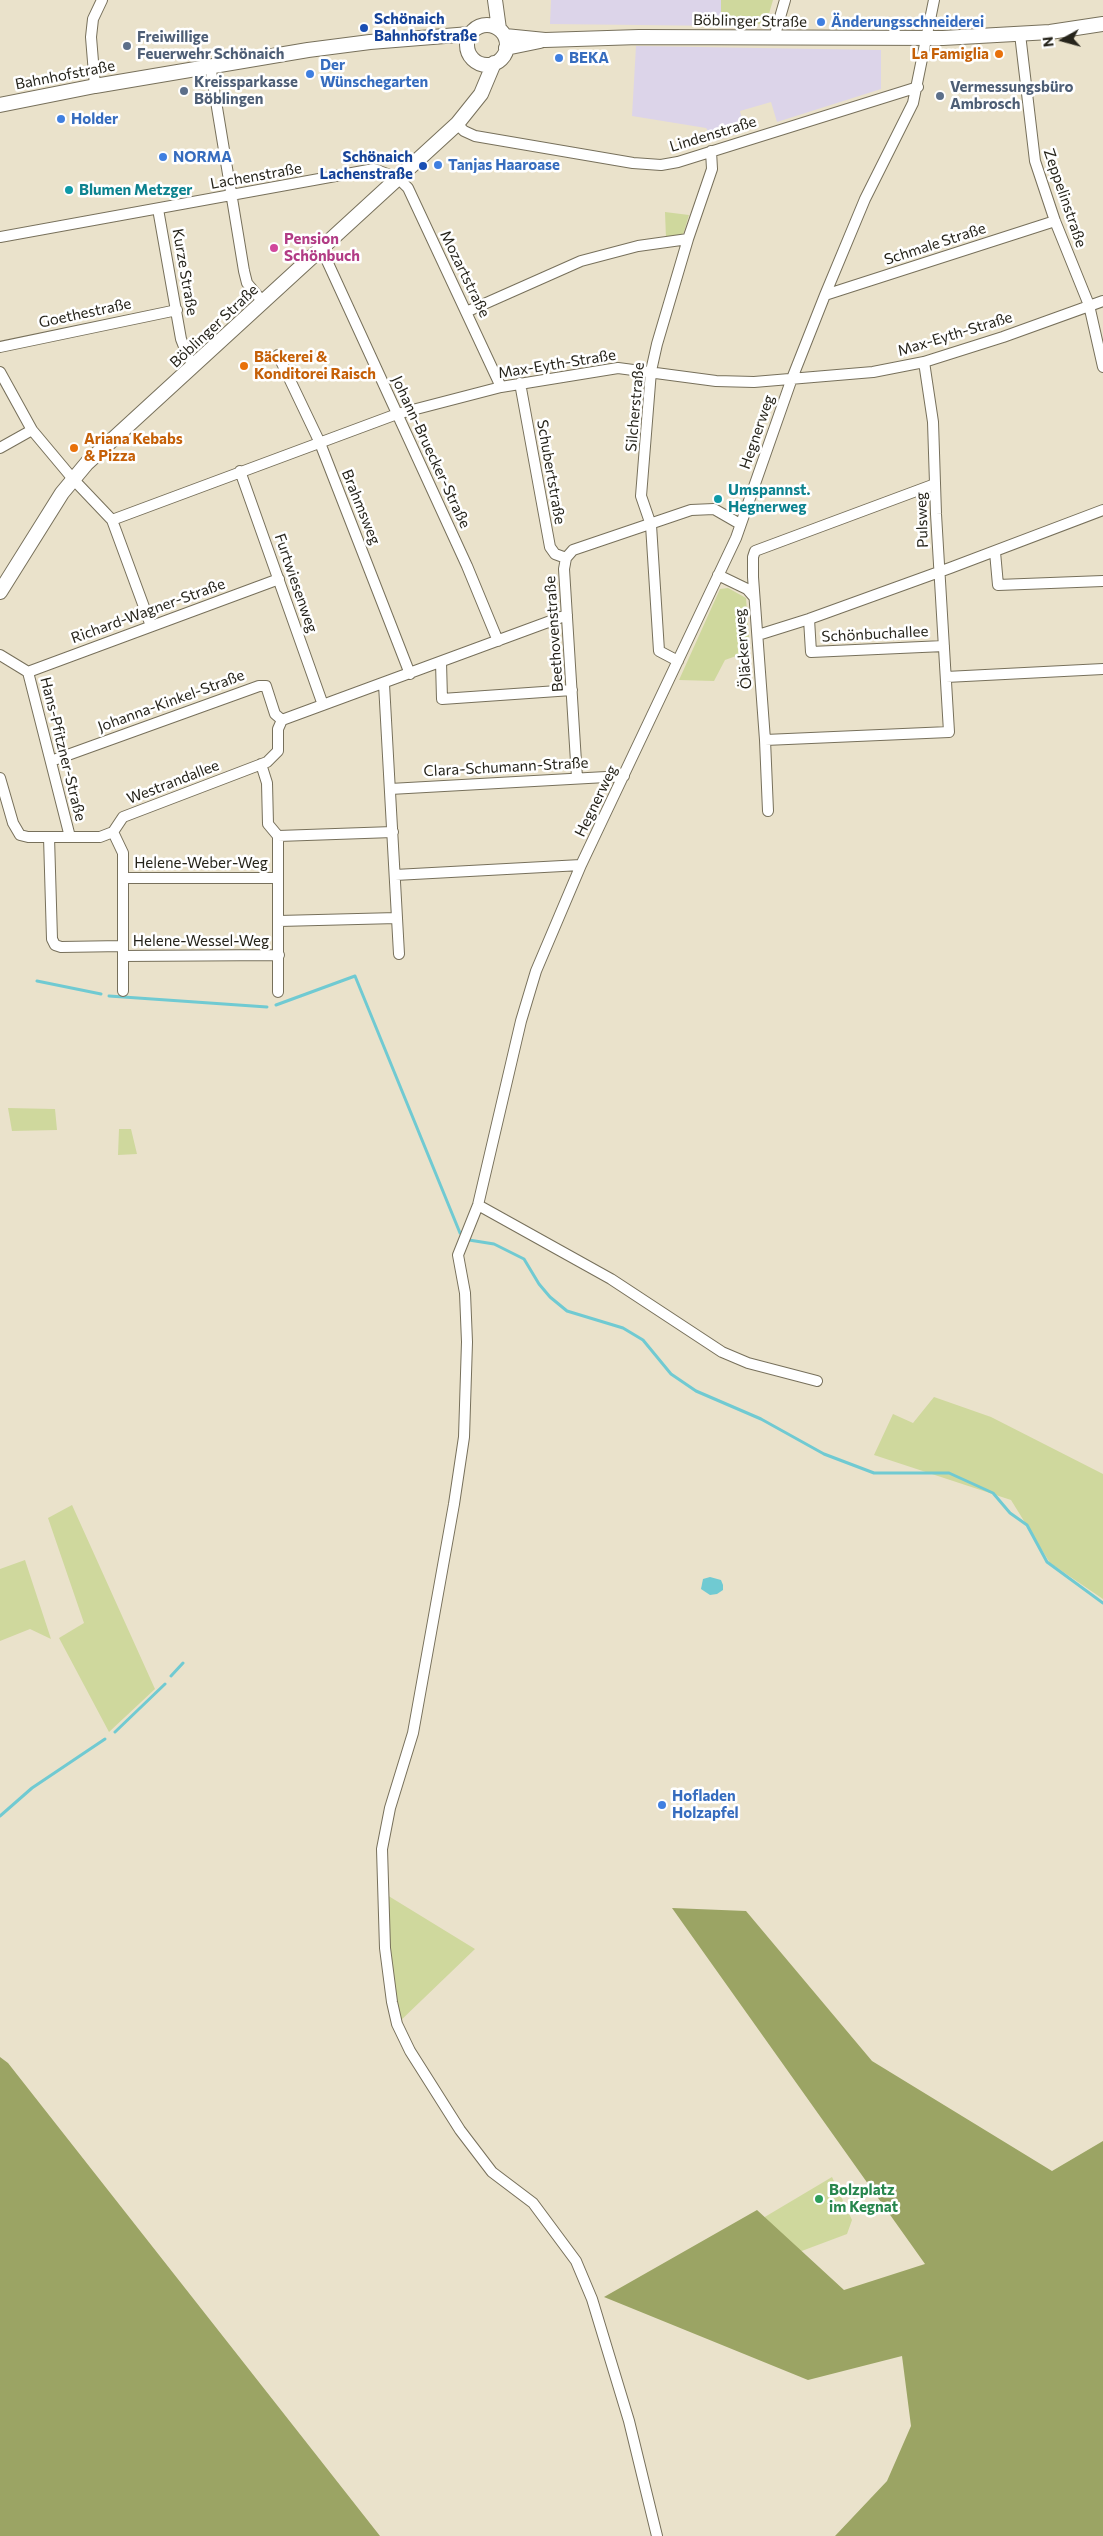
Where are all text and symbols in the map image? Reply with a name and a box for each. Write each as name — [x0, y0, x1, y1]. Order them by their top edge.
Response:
place label: Schönaich Bahnhofstraße — [374, 10, 477, 45]
street label: Böblinger Straße — [693, 11, 807, 31]
place label: Änderungsschneiderei — [831, 13, 984, 31]
north arrow — [1038, 15, 1088, 65]
marker: Änderungsschneiderei — [815, 16, 827, 28]
marker: Schönaich Bahnhofstraße — [358, 22, 370, 34]
place label: Freiwillige Feuerwehr Schönaich — [137, 28, 284, 63]
text: N — [1039, 36, 1057, 48]
marker: Freiwillige Feuerwehr Schönaich — [121, 40, 133, 52]
place label: La Famiglia — [912, 45, 989, 63]
marker: La Famiglia — [993, 48, 1005, 60]
place label: BEKA — [569, 49, 609, 67]
marker: BEKA — [553, 52, 565, 64]
street label: Bahnhofstraße — [13, 56, 117, 94]
place label: Der Wünschegarten — [320, 56, 428, 91]
marker: Der Wünschegarten — [304, 68, 316, 80]
place label: Kreissparkasse Böblingen — [194, 73, 298, 108]
place label: Vermessungsbüro Ambrosch — [950, 78, 1073, 113]
marker: Kreissparkasse Böblingen — [178, 85, 190, 97]
marker: Vermessungsbüro Ambrosch — [934, 90, 946, 102]
place label: Holder — [71, 110, 118, 128]
street label: Lindenstraße — [667, 112, 759, 156]
marker: Holder — [55, 113, 67, 125]
street label: Zeppelinstraße — [1040, 146, 1090, 250]
place label: NORMA — [173, 148, 232, 166]
place label: Schönaich Lachenstraße — [320, 148, 413, 183]
marker: NORMA — [157, 151, 169, 163]
place label: Tanjas Haaroase — [448, 156, 560, 174]
street label: Lachenstraße — [209, 159, 303, 193]
marker: Tanjas Haaroase — [432, 159, 444, 171]
marker: Schönaich Lachenstraße — [417, 160, 429, 172]
place label: Blumen Metzger — [79, 181, 193, 199]
marker: Blumen Metzger — [63, 184, 75, 196]
street label: Schmale Straße — [882, 219, 988, 269]
street label: Kurze Straße — [169, 227, 201, 317]
street label: Mozartstraße — [436, 228, 494, 320]
place label: Pension Schönbuch — [284, 230, 360, 265]
marker: Pension Schönbuch — [268, 242, 280, 254]
street label: Böblinger Straße — [166, 281, 262, 371]
street label: Goethestraße — [37, 294, 133, 332]
street label: Max-Eyth-Straße — [895, 308, 1015, 360]
street label: Max-Eyth-Straße — [497, 346, 617, 382]
place label: Bäckerei & Konditorei Raisch — [254, 348, 376, 383]
marker: Bäckerei & Konditorei Raisch — [238, 360, 250, 372]
street label: Silcherstraße — [622, 362, 648, 452]
street label: Johann-Bruecker-Straße — [388, 373, 474, 531]
street label: Hegnerweg — [736, 392, 778, 472]
street label: Schubertstraße — [533, 418, 569, 526]
place label: Ariana Kebabs & Pizza — [84, 430, 183, 465]
marker: Ariana Kebabs & Pizza — [68, 442, 80, 454]
street label: Brahmsweg — [338, 467, 384, 547]
place label: Umspannst. Hegnerweg — [728, 481, 810, 516]
street label: Pulsweg — [912, 492, 932, 548]
marker: Umspannst. Hegnerweg — [712, 493, 724, 505]
street label: Furtwiesenweg — [271, 531, 321, 635]
street label: Richard-Wagner-Straße — [69, 575, 227, 647]
street label: Beethovenstraße — [541, 575, 567, 693]
street label: Öläckerweg — [731, 608, 755, 690]
street label: Schönbuchallee — [821, 622, 929, 646]
street label: Johanna-Kinkel-Straße — [95, 666, 247, 736]
street label: Hans-Pfitzner-Straße — [36, 675, 90, 823]
street label: Clara-Schumann-Straße — [423, 754, 589, 780]
street label: Westrandallee — [124, 756, 222, 808]
street label: Hegnerweg — [571, 762, 621, 840]
street label: Helene-Weber-Weg — [134, 854, 268, 872]
street label: Helene-Wessel-Weg — [133, 932, 269, 950]
place label: Hofladen Holzapfel — [672, 1787, 739, 1822]
marker: Hofladen Holzapfel — [656, 1799, 668, 1811]
place label: Bolzplatz im Kegnat — [829, 2181, 898, 2216]
marker: Bolzplatz im Kegnat — [813, 2193, 825, 2205]

